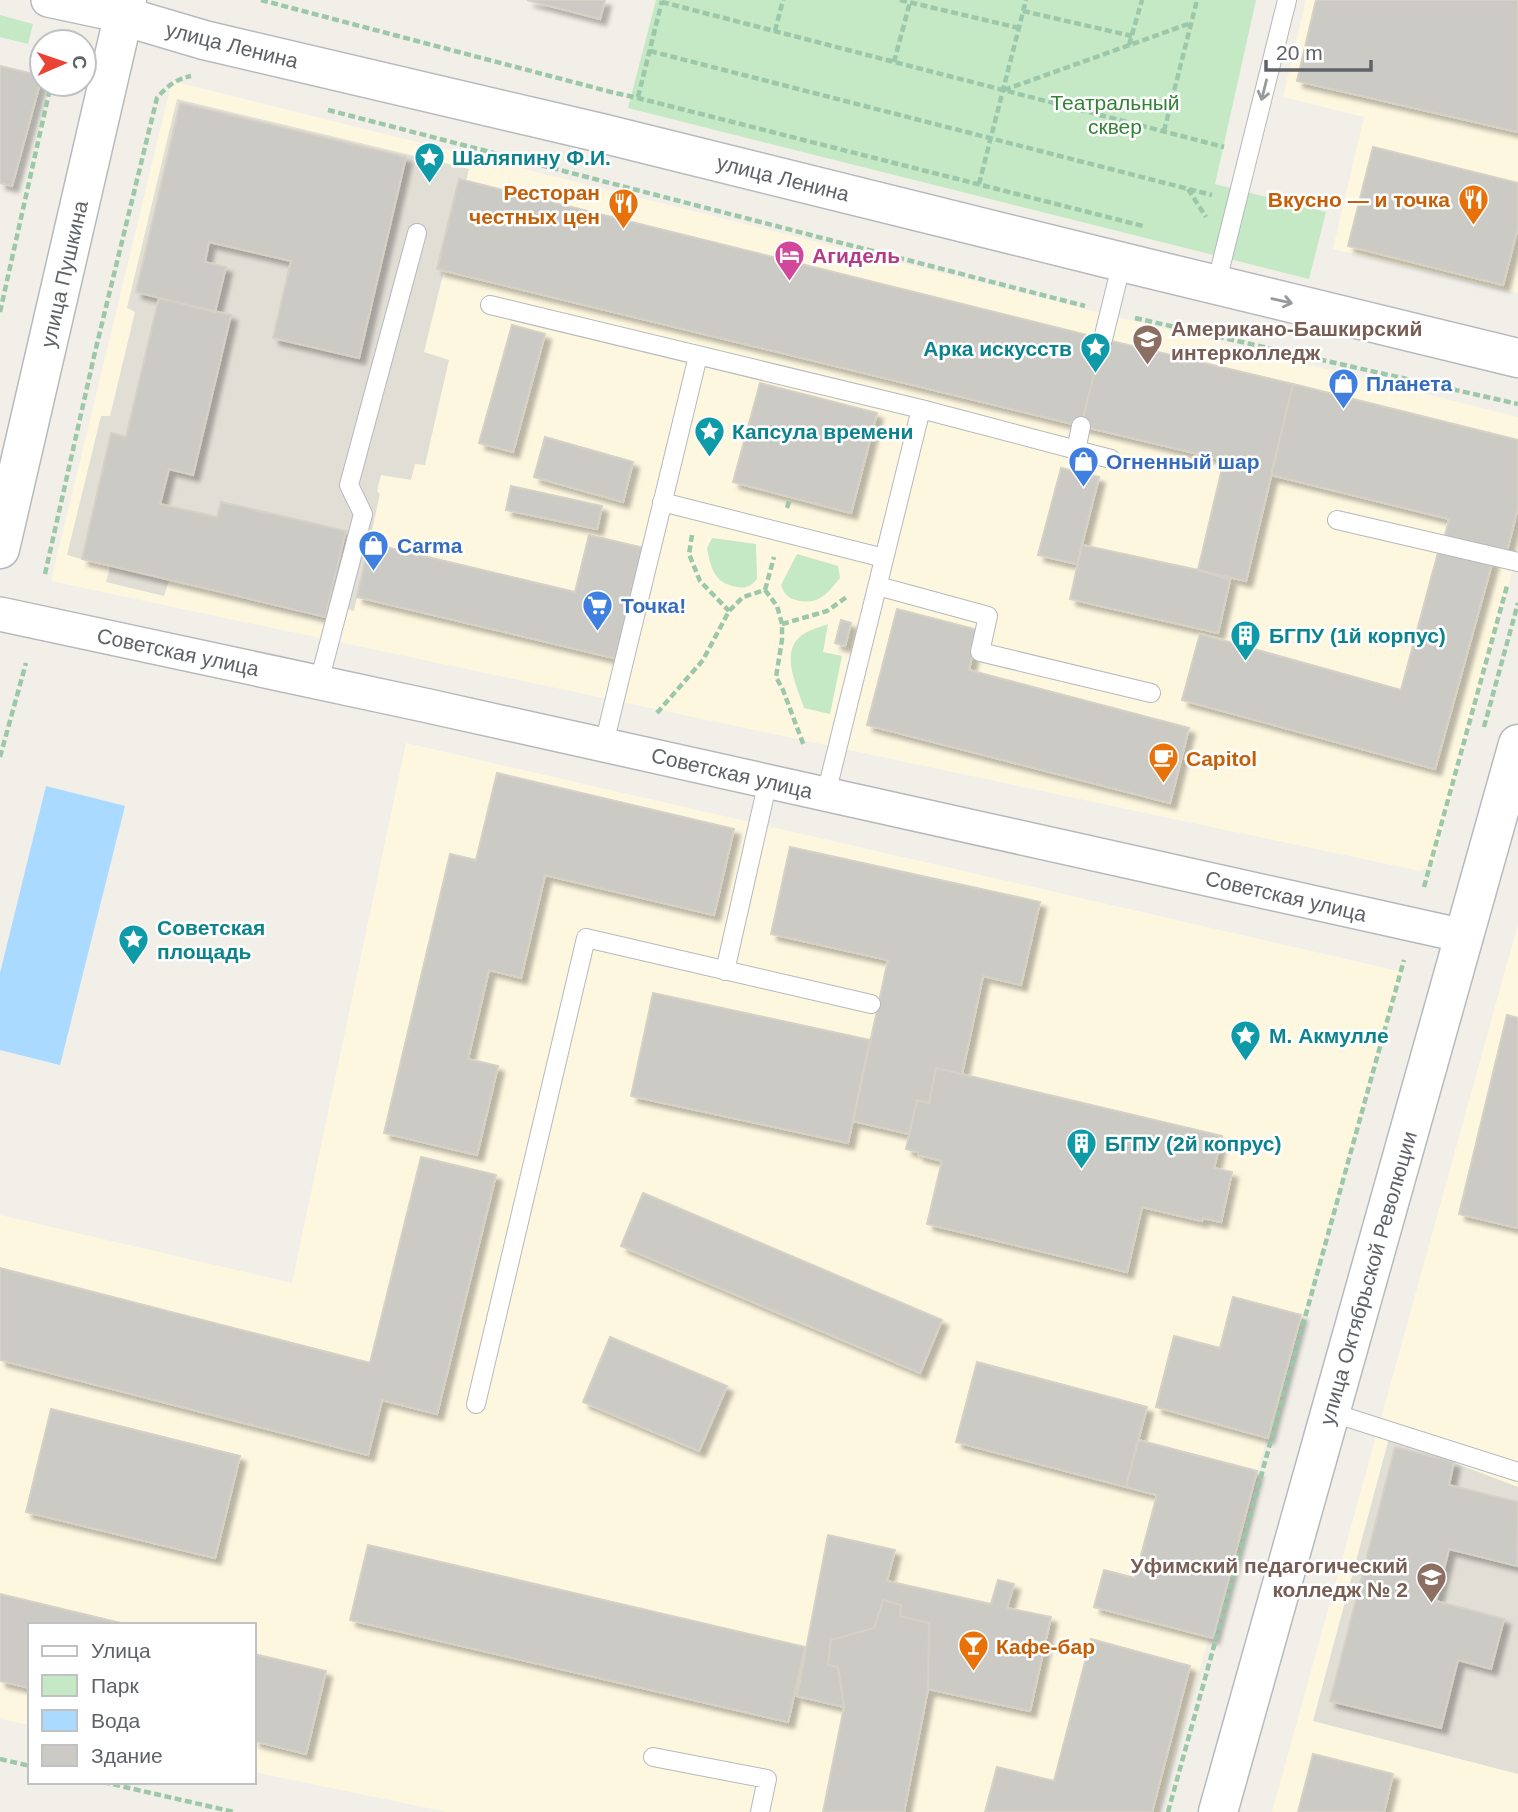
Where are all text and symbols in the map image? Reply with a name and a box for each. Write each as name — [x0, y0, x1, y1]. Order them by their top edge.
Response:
street label: улица Ленина — [163, 17, 301, 73]
north arrow — [28, 28, 98, 98]
scale bar — [1266, 28, 1371, 72]
text: 20 m — [1276, 41, 1323, 64]
text: С — [69, 55, 90, 70]
one-way arrow — [1257, 78, 1270, 101]
park label: Театральный сквер — [1050, 91, 1180, 138]
place icon: Шаляпину Ф.И. — [412, 140, 446, 184]
place label: Шаляпину Ф.И. — [452, 146, 611, 169]
street label: улица Ленина — [714, 150, 852, 206]
place label: Ресторан честных цен — [469, 181, 600, 228]
restaurant icon: Вкусно — и точка — [1456, 182, 1490, 226]
restaurant icon: Ресторан честных цен — [606, 187, 640, 231]
place label: Вкусно — и точка — [1268, 188, 1450, 211]
street label: улица Пушкина — [36, 198, 92, 350]
hotel icon: Агидель — [772, 238, 806, 282]
place label: Агидель — [812, 244, 900, 267]
one-way arrow — [1270, 295, 1293, 308]
place label: Американо-Башкирский интерколледж — [1171, 317, 1422, 364]
school or university icon: Американо-Башкирский интерколледж — [1131, 323, 1165, 367]
place icon: Арка искусств — [1078, 331, 1112, 375]
place label: Арка искусств — [923, 337, 1072, 360]
shop icon: Планета — [1326, 366, 1360, 410]
place label: Планета — [1366, 372, 1452, 395]
place icon: Капсула времени — [692, 414, 726, 458]
place label: Капсула времени — [732, 420, 913, 443]
shop icon: Огненный шар — [1066, 444, 1100, 488]
place label: Огненный шар — [1106, 450, 1260, 473]
shop icon: Carma — [357, 528, 391, 572]
place label: Carma — [397, 534, 463, 557]
supermarket icon: Точка! — [581, 588, 615, 632]
place label: Точка! — [621, 594, 686, 617]
building icon: БГПУ (1й корпус) — [1229, 618, 1263, 662]
street label: Советская улица — [95, 624, 261, 680]
place label: БГПУ (1й корпус) — [1269, 624, 1446, 647]
cafe icon: Capitol — [1146, 741, 1180, 785]
street label: Советская улица — [649, 743, 815, 803]
place label: Capitol — [1186, 747, 1257, 770]
street label: Советская улица — [1203, 866, 1369, 926]
place label: Советская площадь — [157, 916, 265, 963]
place icon: Советская площадь — [117, 922, 151, 966]
place icon: М. Акмулле — [1229, 1018, 1263, 1062]
place label: М. Акмулле — [1269, 1024, 1389, 1047]
building icon: БГПУ (2й копрус) — [1065, 1126, 1099, 1170]
street label: улица Октябрьской Революции — [1315, 1128, 1421, 1428]
place label: БГПУ (2й копрус) — [1105, 1132, 1282, 1155]
place label: Уфимский педагогический колледж № 2 — [1131, 1554, 1408, 1601]
school or university icon: Уфимский педагогический колледж № 2 — [1414, 1560, 1448, 1604]
legend — [28, 1623, 256, 1784]
bar icon: Кафе-бар — [956, 1629, 990, 1673]
place label: Кафе-бар — [996, 1635, 1095, 1658]
text: Улица — [91, 1639, 151, 1662]
text: Парк — [91, 1674, 139, 1697]
text: Вода — [91, 1709, 140, 1732]
text: Здание — [91, 1744, 163, 1767]

